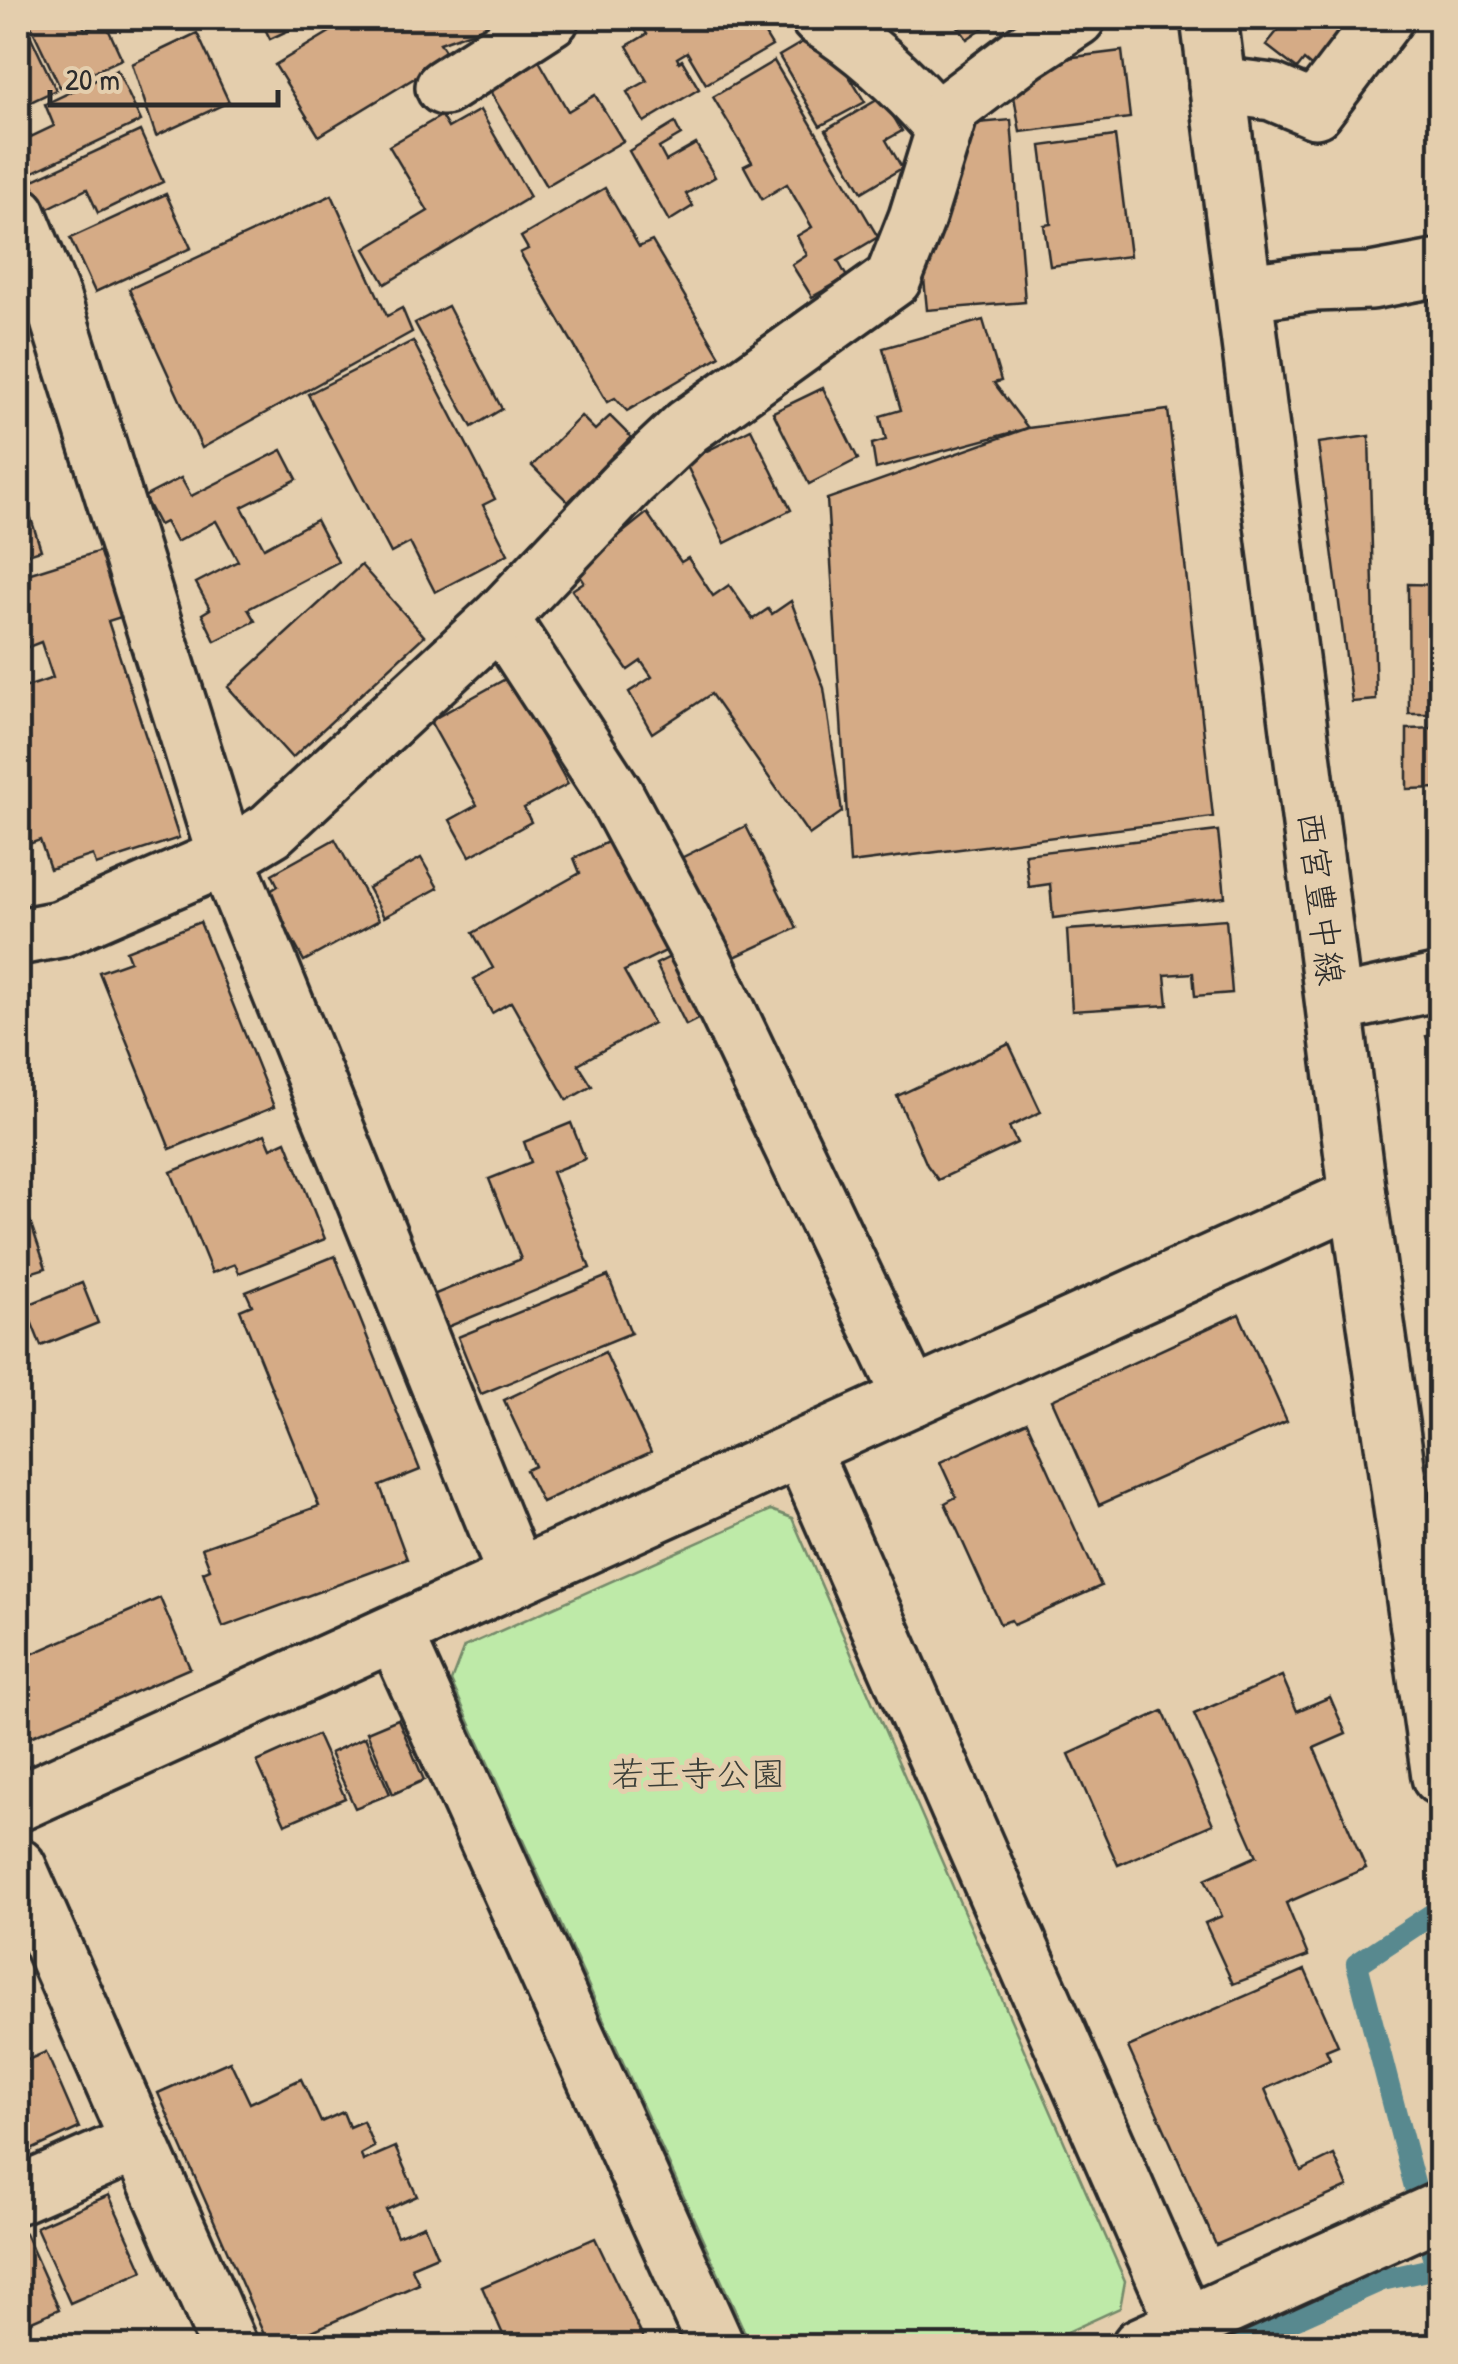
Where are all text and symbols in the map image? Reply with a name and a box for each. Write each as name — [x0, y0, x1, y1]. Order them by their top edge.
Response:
scale bar — [50, 45, 278, 107]
text: 20 m — [65, 59, 120, 99]
street label: 西宮豊中線 — [1287, 808, 1355, 988]
park label: 若王寺公園 — [610, 1750, 786, 1797]

